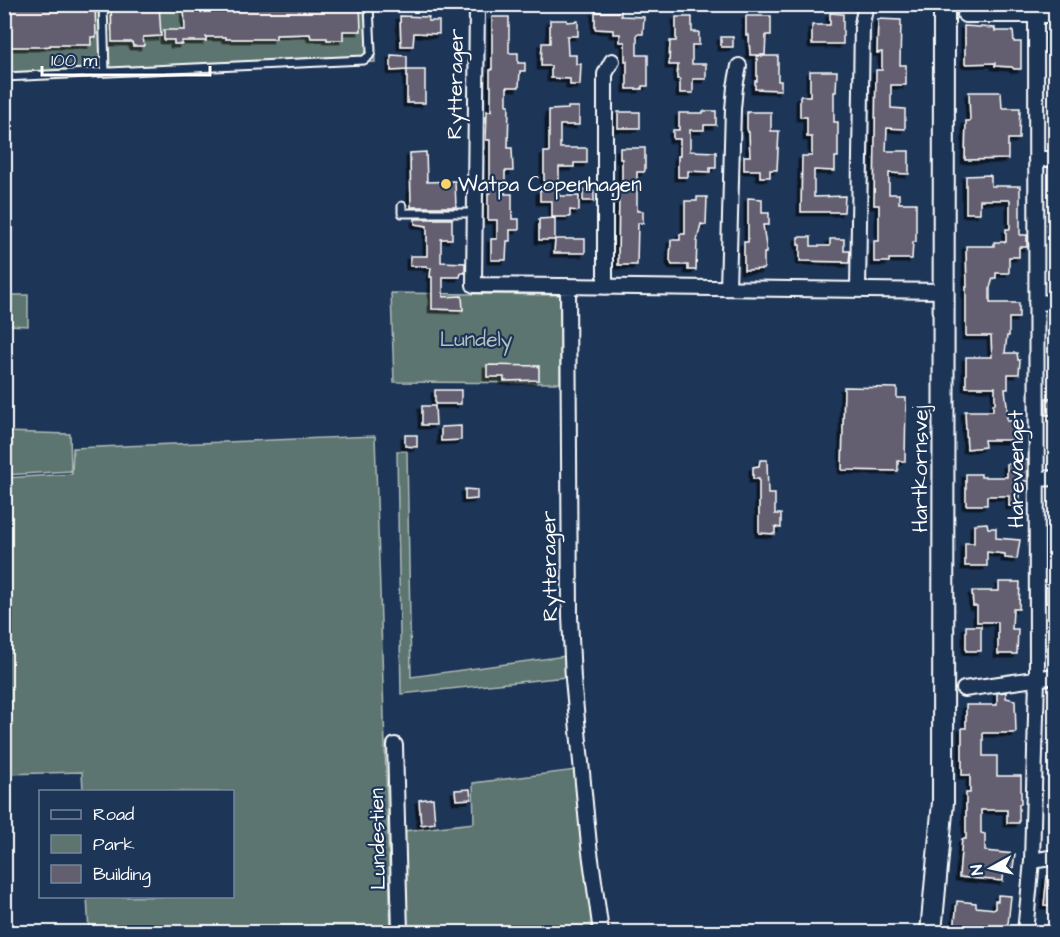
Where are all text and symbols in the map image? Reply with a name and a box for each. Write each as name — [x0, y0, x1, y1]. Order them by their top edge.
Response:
street label: Rytterager — [440, 28, 473, 140]
scale bar — [42, 39, 210, 77]
text: 100 m — [51, 48, 97, 73]
place label: Watpa Copenhagen — [458, 170, 642, 201]
marker: Watpa Copenhagen — [439, 177, 453, 191]
park label: Lundely — [440, 325, 513, 356]
street label: Hartkornsvej — [906, 405, 935, 532]
street label: Harevænget — [1002, 410, 1033, 528]
street label: Rytterager — [534, 510, 567, 622]
street label: Lundestien — [362, 788, 393, 890]
legend — [39, 790, 234, 898]
text: Road — [93, 802, 134, 827]
text: Park — [93, 832, 135, 857]
north arrow — [961, 838, 1021, 898]
text: Building — [93, 862, 151, 888]
text: N — [966, 863, 989, 876]

